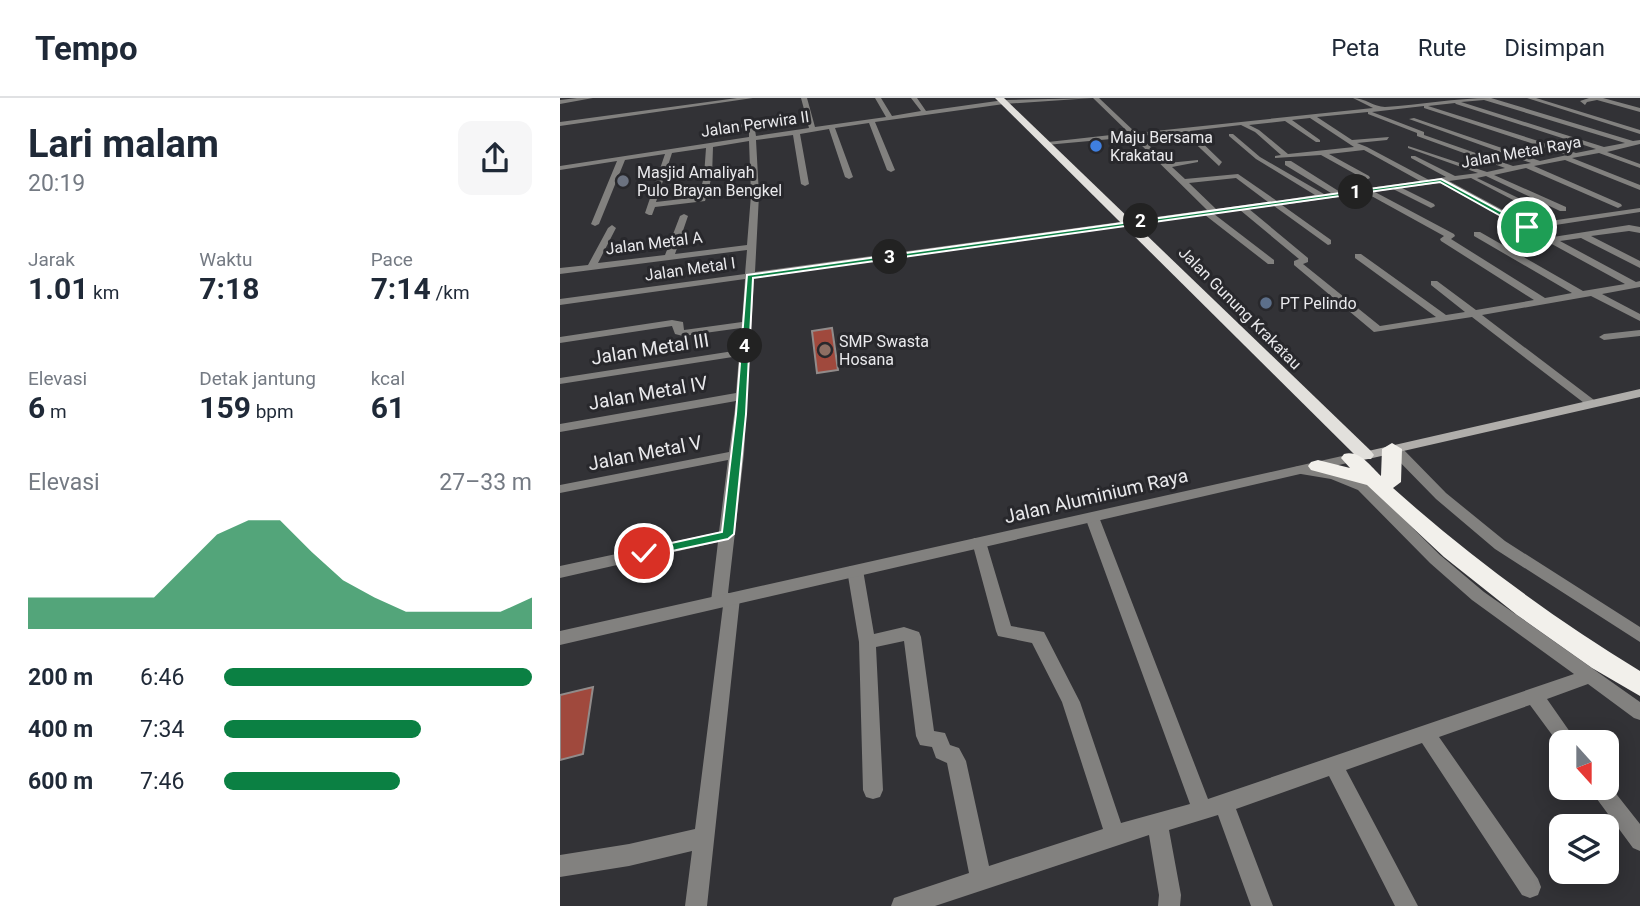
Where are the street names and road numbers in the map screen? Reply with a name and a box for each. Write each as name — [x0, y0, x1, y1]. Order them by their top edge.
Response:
street label: Jalan Perwira II — [700, 107, 810, 141]
street label: Jalan Metal Raya — [1459, 132, 1583, 172]
street label: Jalan Metal A — [604, 228, 704, 258]
street label: Jalan Gunung Krakatau — [1175, 243, 1305, 373]
street label: Jalan Metal I — [643, 253, 737, 285]
street label: Jalan Metal III — [589, 328, 711, 370]
street label: Jalan Metal IV — [587, 371, 709, 415]
street label: Jalan Metal V — [586, 431, 704, 475]
street label: Jalan Aluminium Raya — [1002, 464, 1190, 528]

